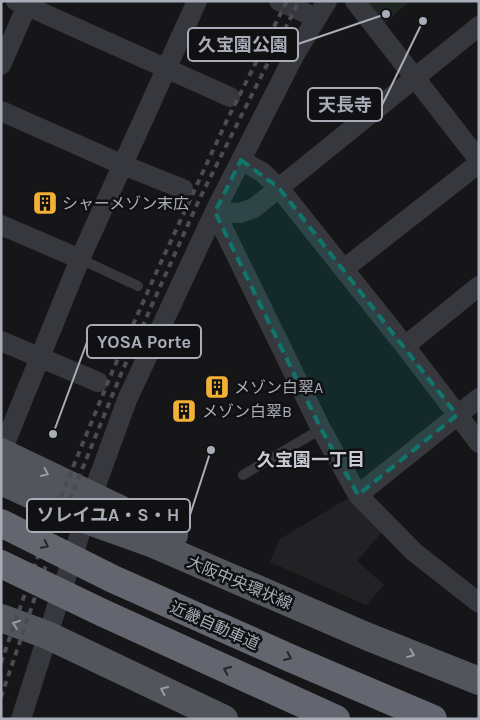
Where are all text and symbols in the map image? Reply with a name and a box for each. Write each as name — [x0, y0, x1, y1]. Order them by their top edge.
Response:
callout: 久宝園公園 — [188, 28, 298, 61]
text: 久宝園公園 — [198, 34, 288, 56]
callout: 天長寺 — [308, 88, 382, 121]
text: 天長寺 — [318, 94, 372, 116]
building icon: シャーメゾン末広 — [32, 190, 58, 216]
place label: シャーメゾン末広 — [62, 194, 189, 213]
callout: YOSA Porte — [87, 325, 201, 358]
text: YOSA Porte — [97, 331, 191, 353]
building icon: メゾン白翠A — [204, 374, 230, 400]
place label: メゾン白翠A — [234, 378, 323, 397]
building icon: メゾン白翠B — [171, 398, 197, 424]
place label: メゾン白翠B — [202, 402, 292, 421]
district label: 久宝園一丁目 — [257, 449, 365, 471]
one-way arrow — [40, 467, 49, 478]
callout: ソレイユA・S・H — [27, 499, 190, 532]
text: ソレイユA・S・H — [36, 504, 180, 526]
one-way arrow — [40, 539, 49, 549]
street label: 大阪中央環状線 — [185, 552, 295, 613]
street label: 近畿自動車道 — [167, 597, 263, 654]
one-way arrow — [12, 619, 21, 630]
one-way arrow — [406, 648, 415, 658]
one-way arrow — [283, 651, 292, 661]
one-way arrow — [223, 666, 232, 677]
one-way arrow — [160, 686, 169, 697]

